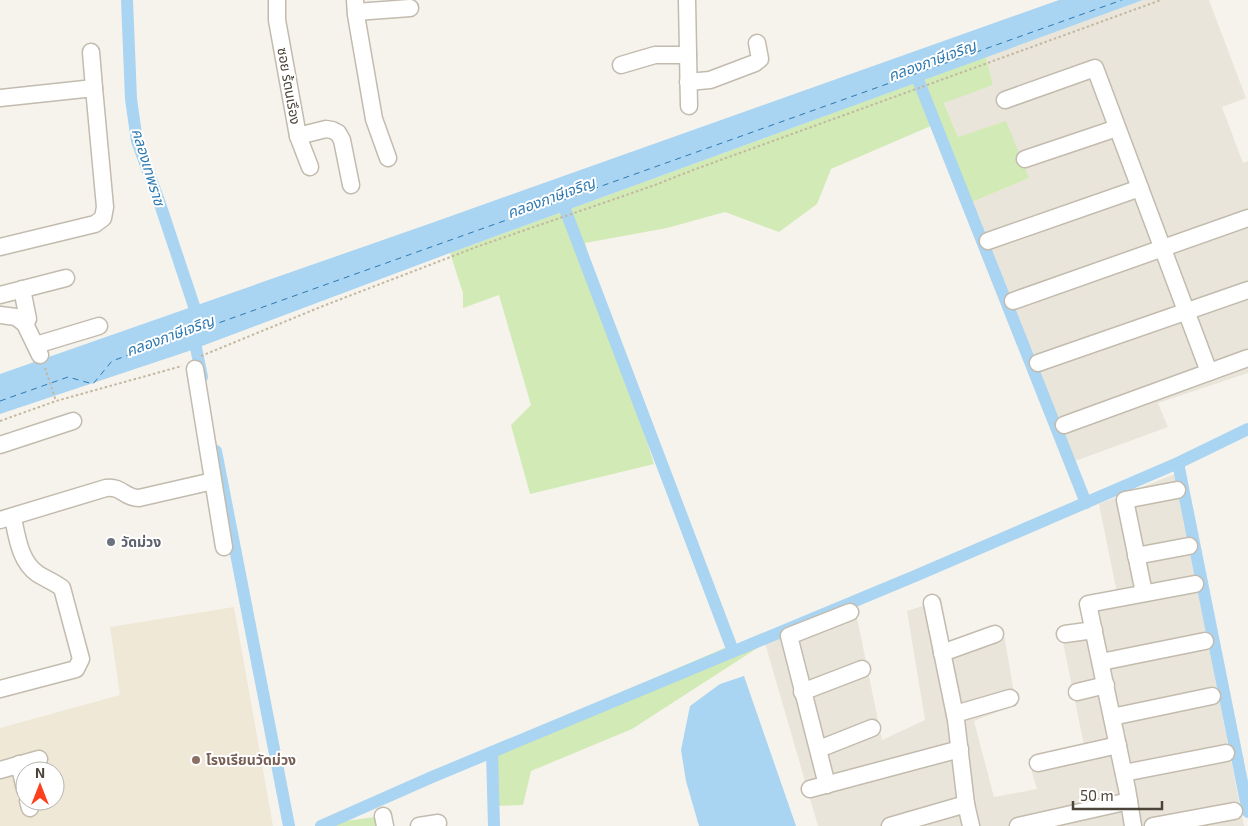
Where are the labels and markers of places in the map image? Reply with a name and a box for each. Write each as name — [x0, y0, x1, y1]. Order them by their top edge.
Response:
place label: วัดม่วง — [121, 533, 161, 550]
marker: วัดม่วง — [105, 536, 117, 548]
place label: โรงเรียนวัดม่วง — [206, 751, 296, 768]
marker: โรงเรียนวัดม่วง — [190, 754, 202, 766]

